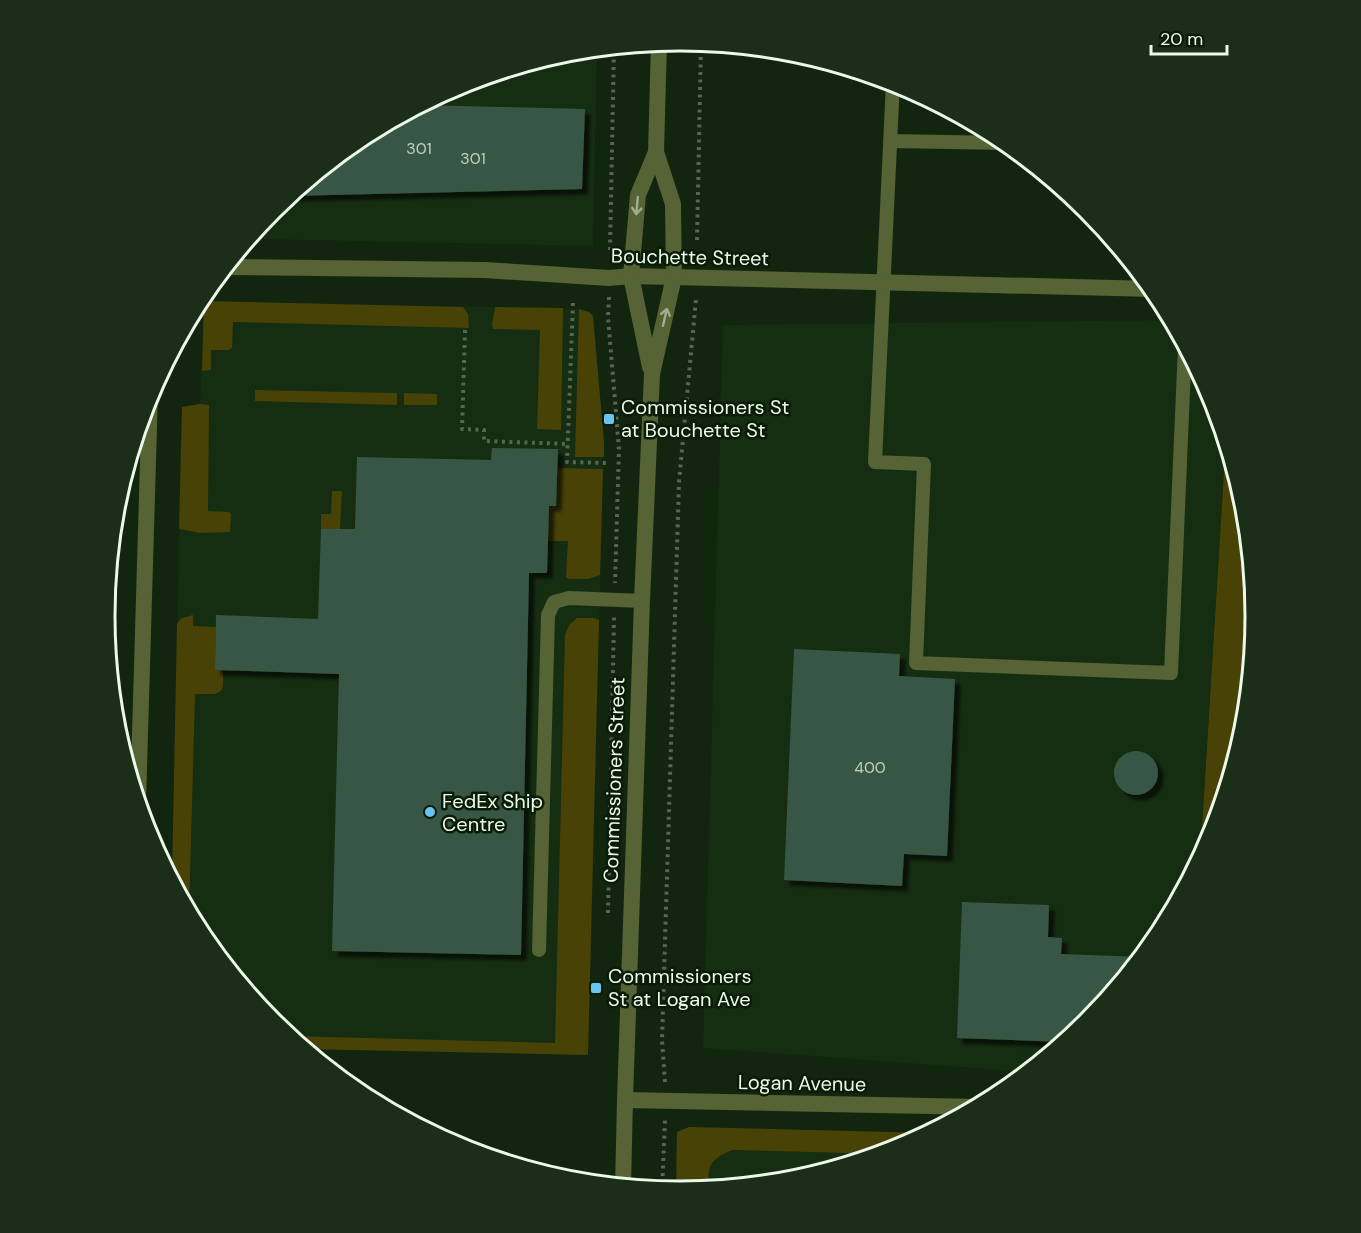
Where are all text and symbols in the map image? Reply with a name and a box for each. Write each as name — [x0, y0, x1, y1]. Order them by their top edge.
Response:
scale bar — [1151, 18, 1228, 56]
text: 20 m — [1160, 27, 1203, 51]
house number: 301 — [406, 138, 432, 159]
house number: 301 — [460, 148, 486, 169]
one-way arrow — [631, 196, 642, 216]
street label: Bouchette Street — [611, 243, 769, 271]
one-way arrow — [659, 308, 671, 327]
place label: Commissioners St at Bouchette St — [621, 394, 790, 443]
marker: Commissioners St at Bouchette St — [602, 412, 616, 426]
street label: Commissioners Street — [597, 677, 631, 883]
house number: 400 — [854, 757, 886, 778]
place label: FedEx Ship Centre — [442, 788, 543, 837]
marker: FedEx Ship Centre — [423, 805, 437, 819]
place label: Commissioners St at Logan Ave — [608, 963, 752, 1012]
marker: Commissioners St at Logan Ave — [589, 981, 603, 995]
street label: Logan Avenue — [738, 1069, 866, 1097]

